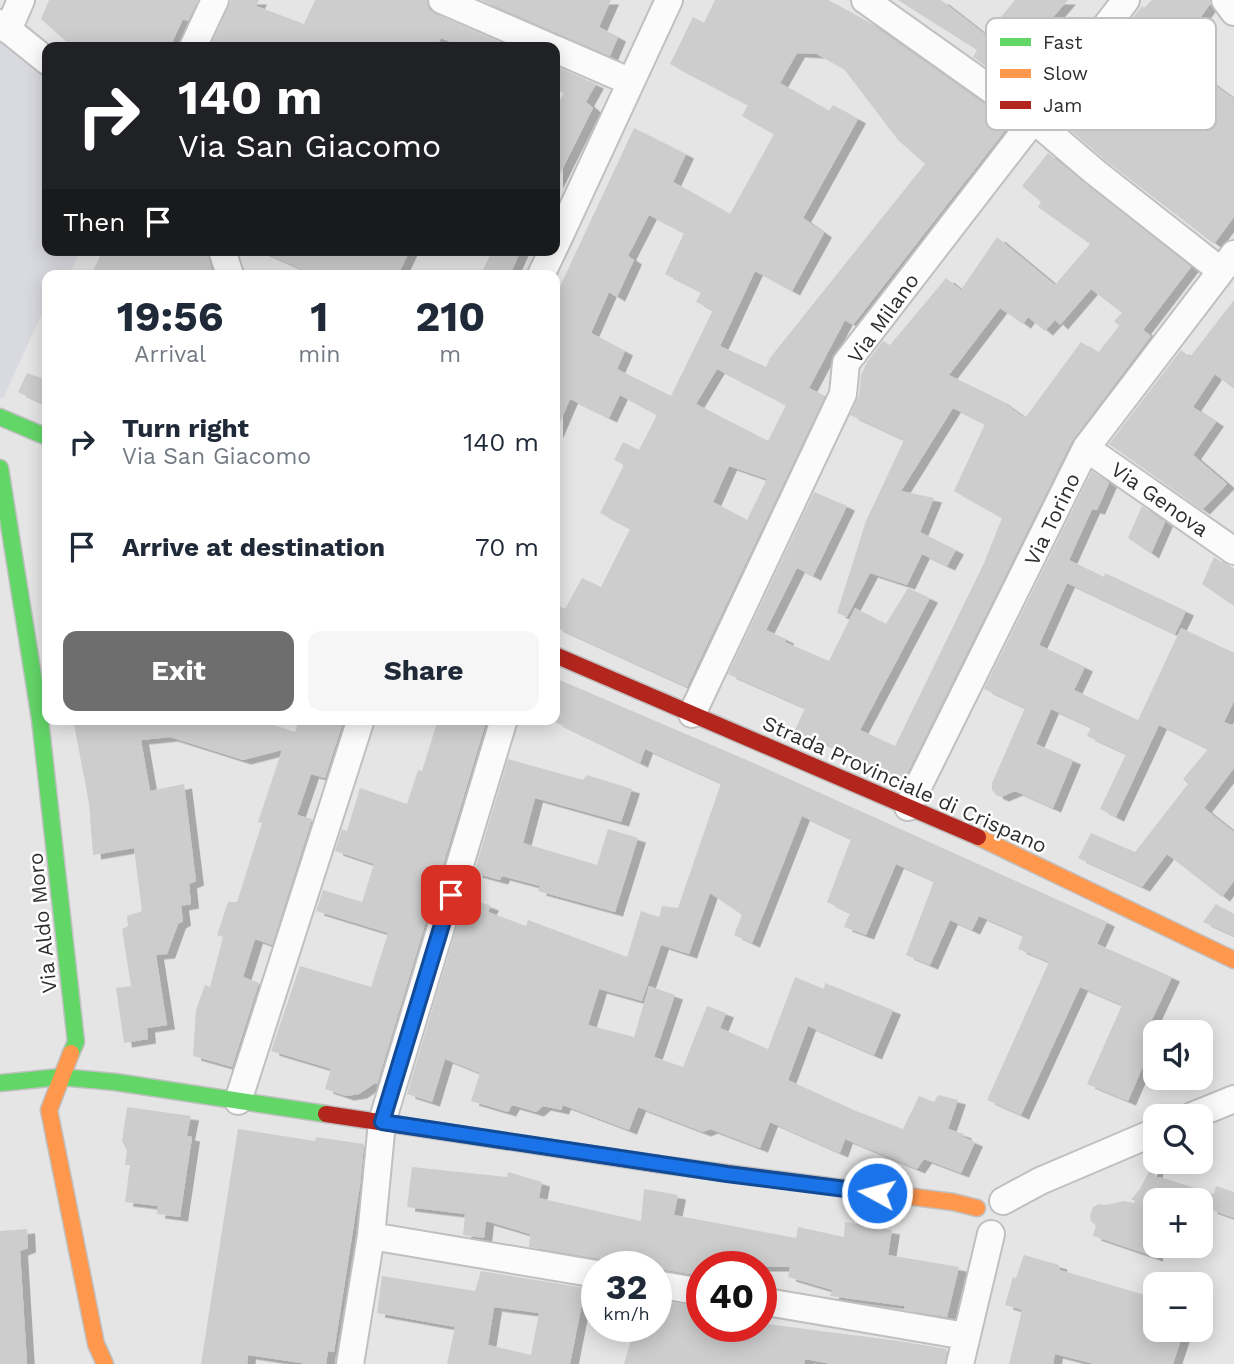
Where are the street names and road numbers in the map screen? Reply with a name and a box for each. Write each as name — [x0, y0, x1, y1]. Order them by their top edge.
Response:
street label: Via Milano — [842, 268, 924, 368]
street label: Via Genova — [1106, 456, 1214, 542]
street label: Via Torino — [1019, 469, 1085, 569]
street label: Strada Provinciale di Crispano — [759, 710, 1051, 858]
street label: Via Aldo Moro — [22, 851, 62, 995]

